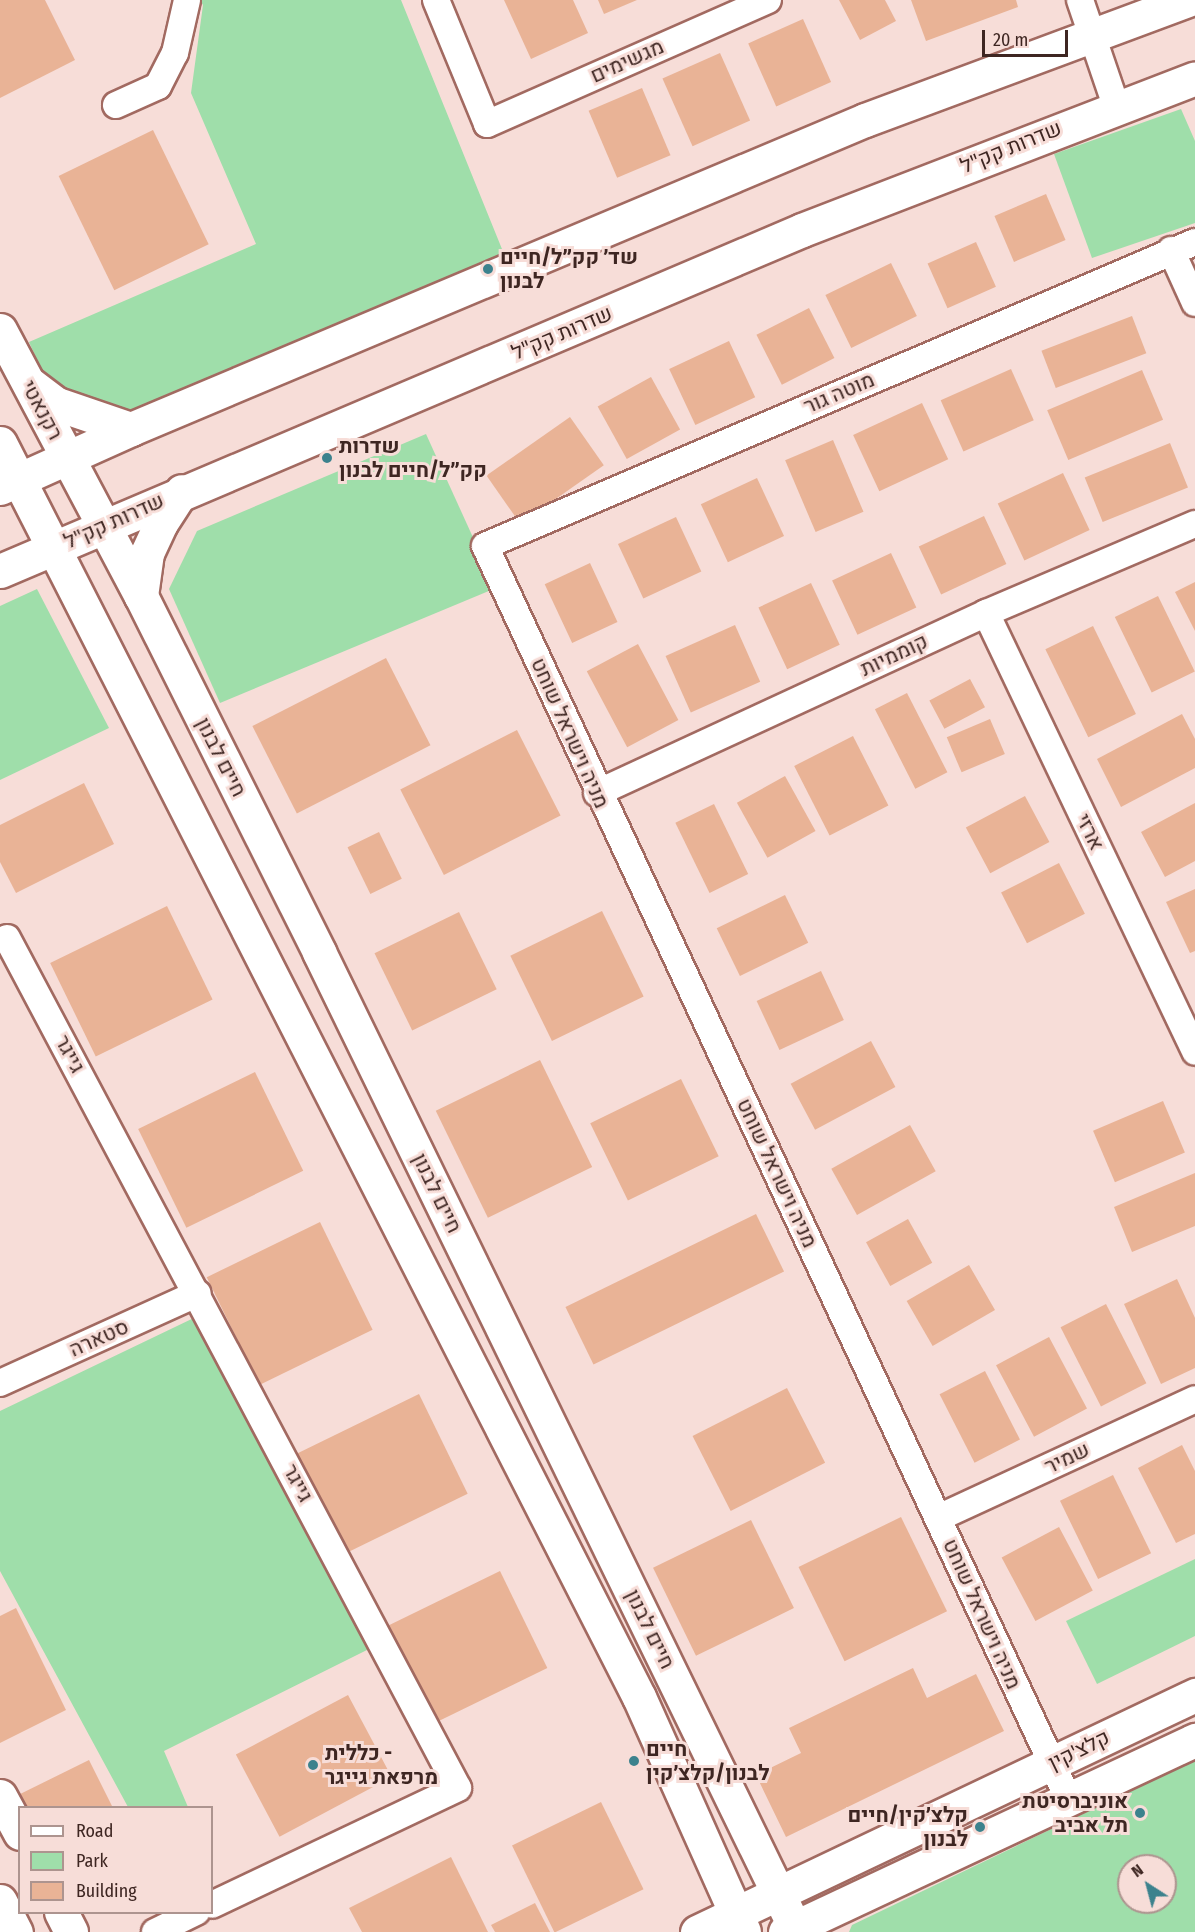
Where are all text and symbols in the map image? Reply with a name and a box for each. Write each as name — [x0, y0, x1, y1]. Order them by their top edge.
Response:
scale bar — [985, 18, 1070, 56]
text: 20 m — [993, 29, 1028, 51]
street label: מגשימים — [586, 34, 668, 88]
street label: שדרות קק"ל — [957, 115, 1065, 179]
place label: שד׳ קק״ל/חיים לבנון — [500, 244, 638, 294]
marker: שד׳ קק״ל/חיים לבנון — [481, 262, 495, 276]
street label: שדרות קק"ל — [508, 300, 616, 366]
street label: מוטה גור — [800, 367, 878, 419]
street label: רקנאטי — [16, 376, 68, 444]
place label: שדרות קק״ל/חיים לבנון — [339, 433, 487, 483]
marker: שדרות קק״ל/חיים לבנון — [320, 451, 334, 465]
street label: שדרות קק"ל — [60, 488, 168, 554]
street label: קוממיות — [856, 628, 932, 682]
street label: מניה וישראל שוחט — [526, 654, 614, 812]
street label: חיים לבנון — [190, 713, 252, 801]
street label: ארזי — [1070, 810, 1110, 854]
street label: גייגר — [50, 1031, 90, 1077]
street label: מניה וישראל שוחט — [731, 1094, 823, 1252]
street label: חיים לבנון — [407, 1149, 467, 1237]
street label: סטארה — [65, 1314, 133, 1362]
street label: שמיר — [1041, 1437, 1093, 1479]
street label: גייגר — [278, 1460, 318, 1506]
street label: מניה וישראל שוחט — [938, 1535, 1026, 1693]
street label: חיים לבנון — [620, 1585, 680, 1673]
street label: קלצ'קין — [1044, 1724, 1114, 1776]
place label: חיים לבנון/קלצ׳קין — [646, 1736, 770, 1786]
place label: כללית - מרפאת גייגר — [325, 1740, 438, 1790]
marker: חיים לבנון/קלצ׳קין — [627, 1754, 641, 1768]
marker: כללית - מרפאת גייגר — [306, 1758, 320, 1772]
place label: אוניברסיטת תל אביב — [1022, 1788, 1128, 1838]
place label: קלצ׳קין/חיים לבנון — [848, 1802, 968, 1852]
legend — [18, 1806, 213, 1914]
marker: אוניברסיטת תל אביב — [1133, 1806, 1147, 1820]
text: Road — [76, 1820, 113, 1842]
marker: קלצ׳קין/חיים לבנון — [973, 1820, 987, 1834]
text: Park — [76, 1850, 108, 1872]
north arrow — [1117, 1854, 1177, 1914]
text: N — [1128, 1860, 1147, 1881]
text: Building — [76, 1880, 137, 1902]

